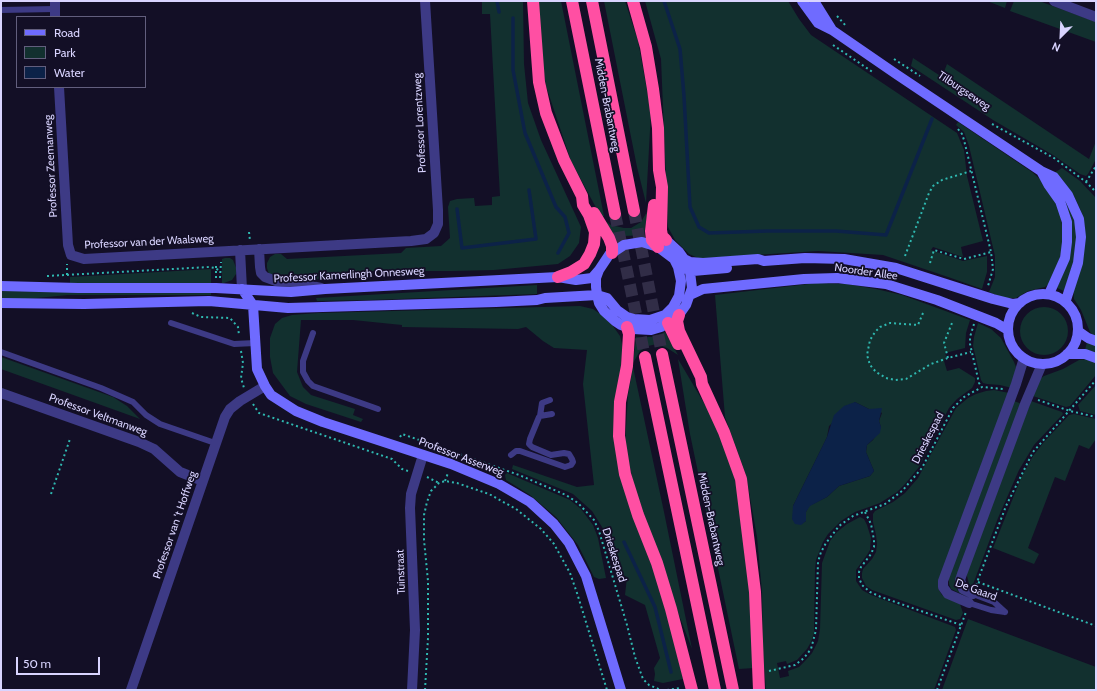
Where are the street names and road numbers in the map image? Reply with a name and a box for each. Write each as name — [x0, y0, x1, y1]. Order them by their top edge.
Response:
street label: Midden-Brabantweg — [591, 57, 623, 153]
street label: Tilburgseweg — [935, 69, 993, 113]
street label: Professor Lorentzweg — [411, 73, 429, 173]
street label: Professor Zeemanweg — [42, 114, 60, 218]
street label: Professor van der Waalsweg — [84, 232, 214, 252]
street label: Noorder Allee — [833, 261, 899, 283]
street label: Professor Kamerlingh Onnesweg — [273, 264, 425, 286]
street label: Professor Veltmanweg — [47, 391, 149, 439]
street label: Drieskespad — [909, 410, 947, 466]
street label: Professor Asserweg — [417, 435, 505, 479]
street label: Professor van 't Hoffweg — [150, 469, 200, 581]
street label: Midden-Brabantweg — [695, 471, 727, 567]
street label: Drieskespad — [599, 526, 629, 584]
street label: Tuinstraat — [394, 549, 408, 595]
street label: De Gaard — [953, 576, 999, 604]

